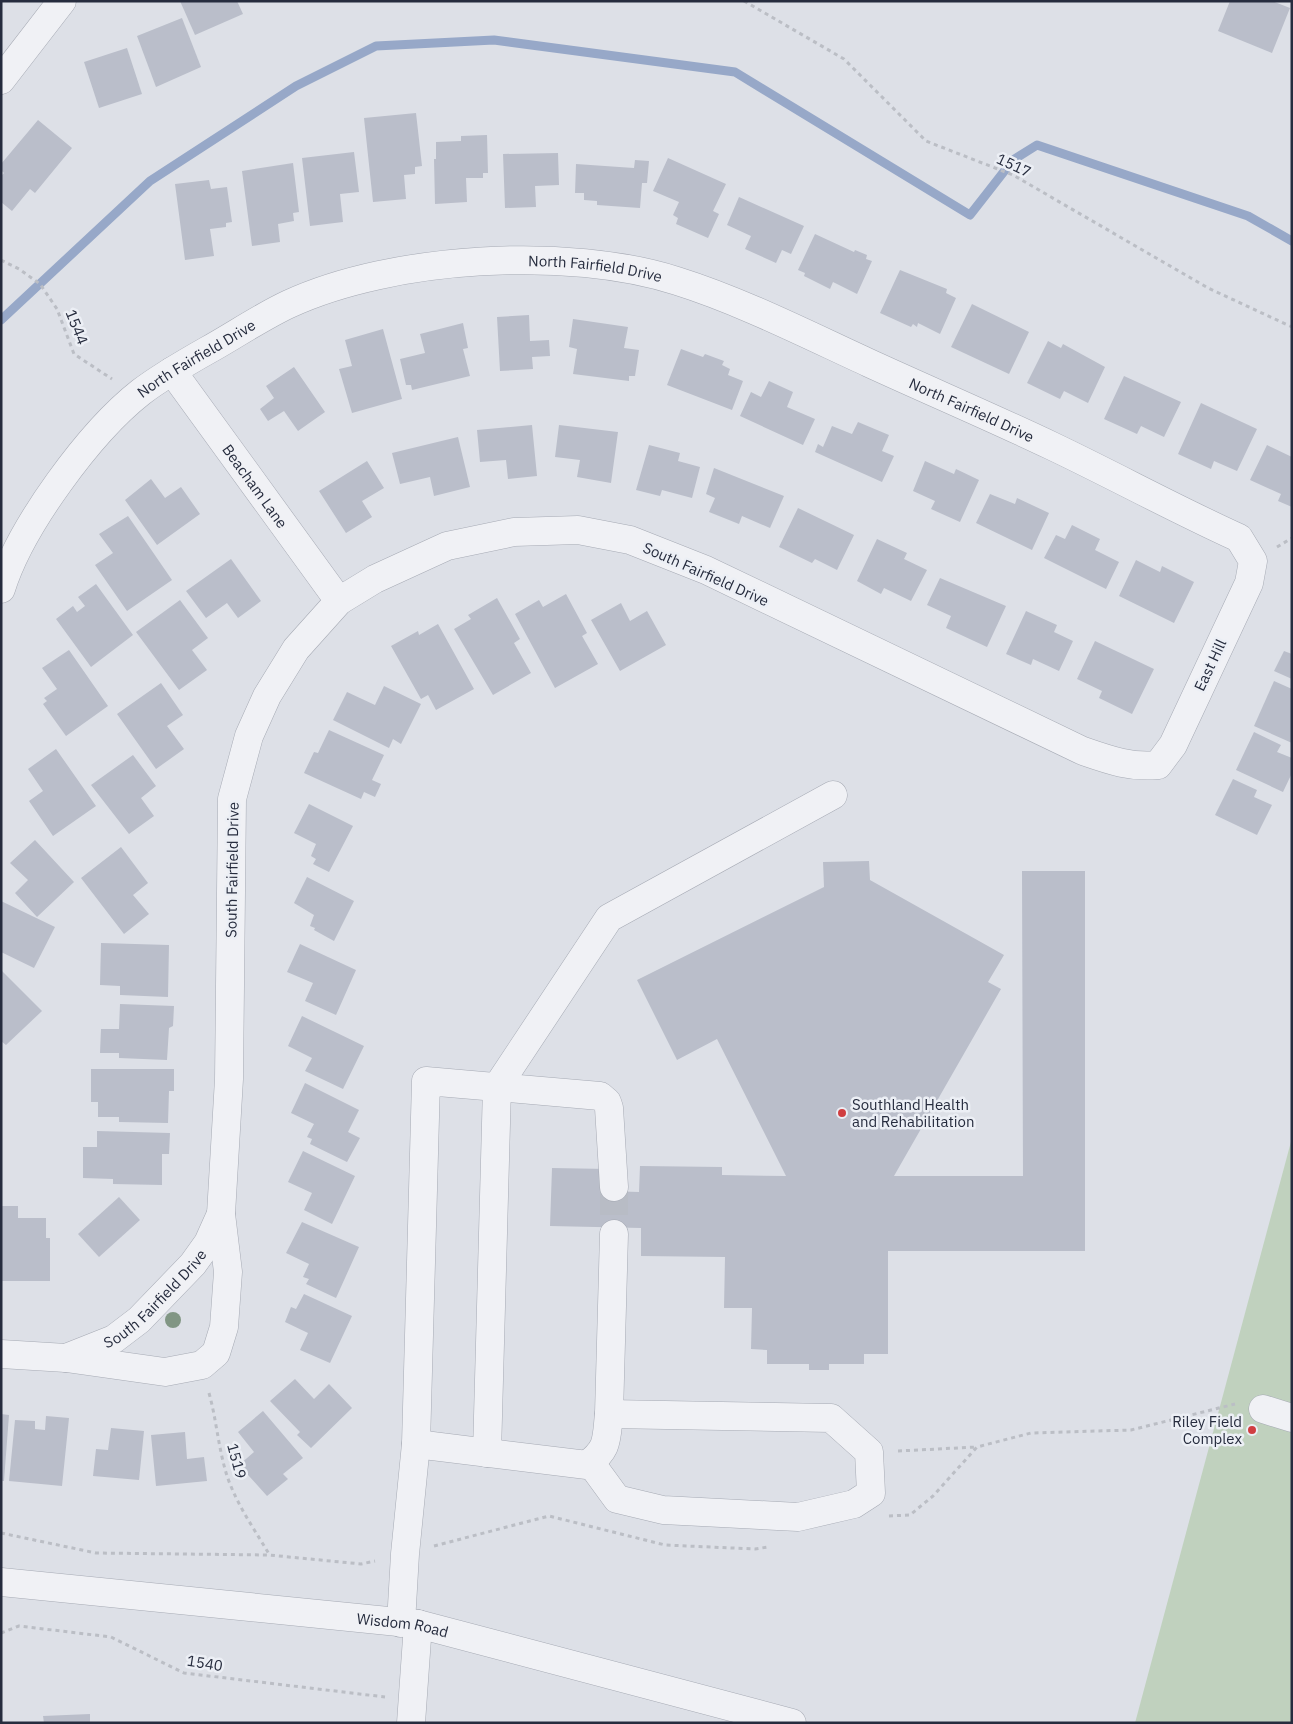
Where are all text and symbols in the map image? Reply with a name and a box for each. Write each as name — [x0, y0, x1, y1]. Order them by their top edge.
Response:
street label: 1517 — [994, 149, 1034, 181]
street label: North Fairfield Drive — [528, 251, 664, 286]
street label: 1544 — [61, 307, 93, 347]
street label: North Fairfield Drive — [133, 315, 259, 401]
street label: North Fairfield Drive — [906, 373, 1037, 446]
street label: Beacham Lane — [219, 440, 292, 532]
street label: South Fairfield Drive — [640, 538, 772, 610]
street label: East Hill — [1190, 636, 1230, 694]
street label: South Fairfield Drive — [221, 802, 243, 938]
place label: Southland Health and Rehabilitation — [852, 1095, 974, 1131]
marker: Southland Health and Rehabilitation — [836, 1107, 848, 1119]
street label: South Fairfield Drive — [101, 1245, 210, 1352]
place label: Riley Field Complex — [1172, 1412, 1242, 1448]
marker: Riley Field Complex — [1246, 1424, 1258, 1436]
street label: 1519 — [223, 1441, 251, 1481]
street label: Wisdom Road — [356, 1608, 451, 1641]
street label: 1540 — [186, 1651, 224, 1675]

